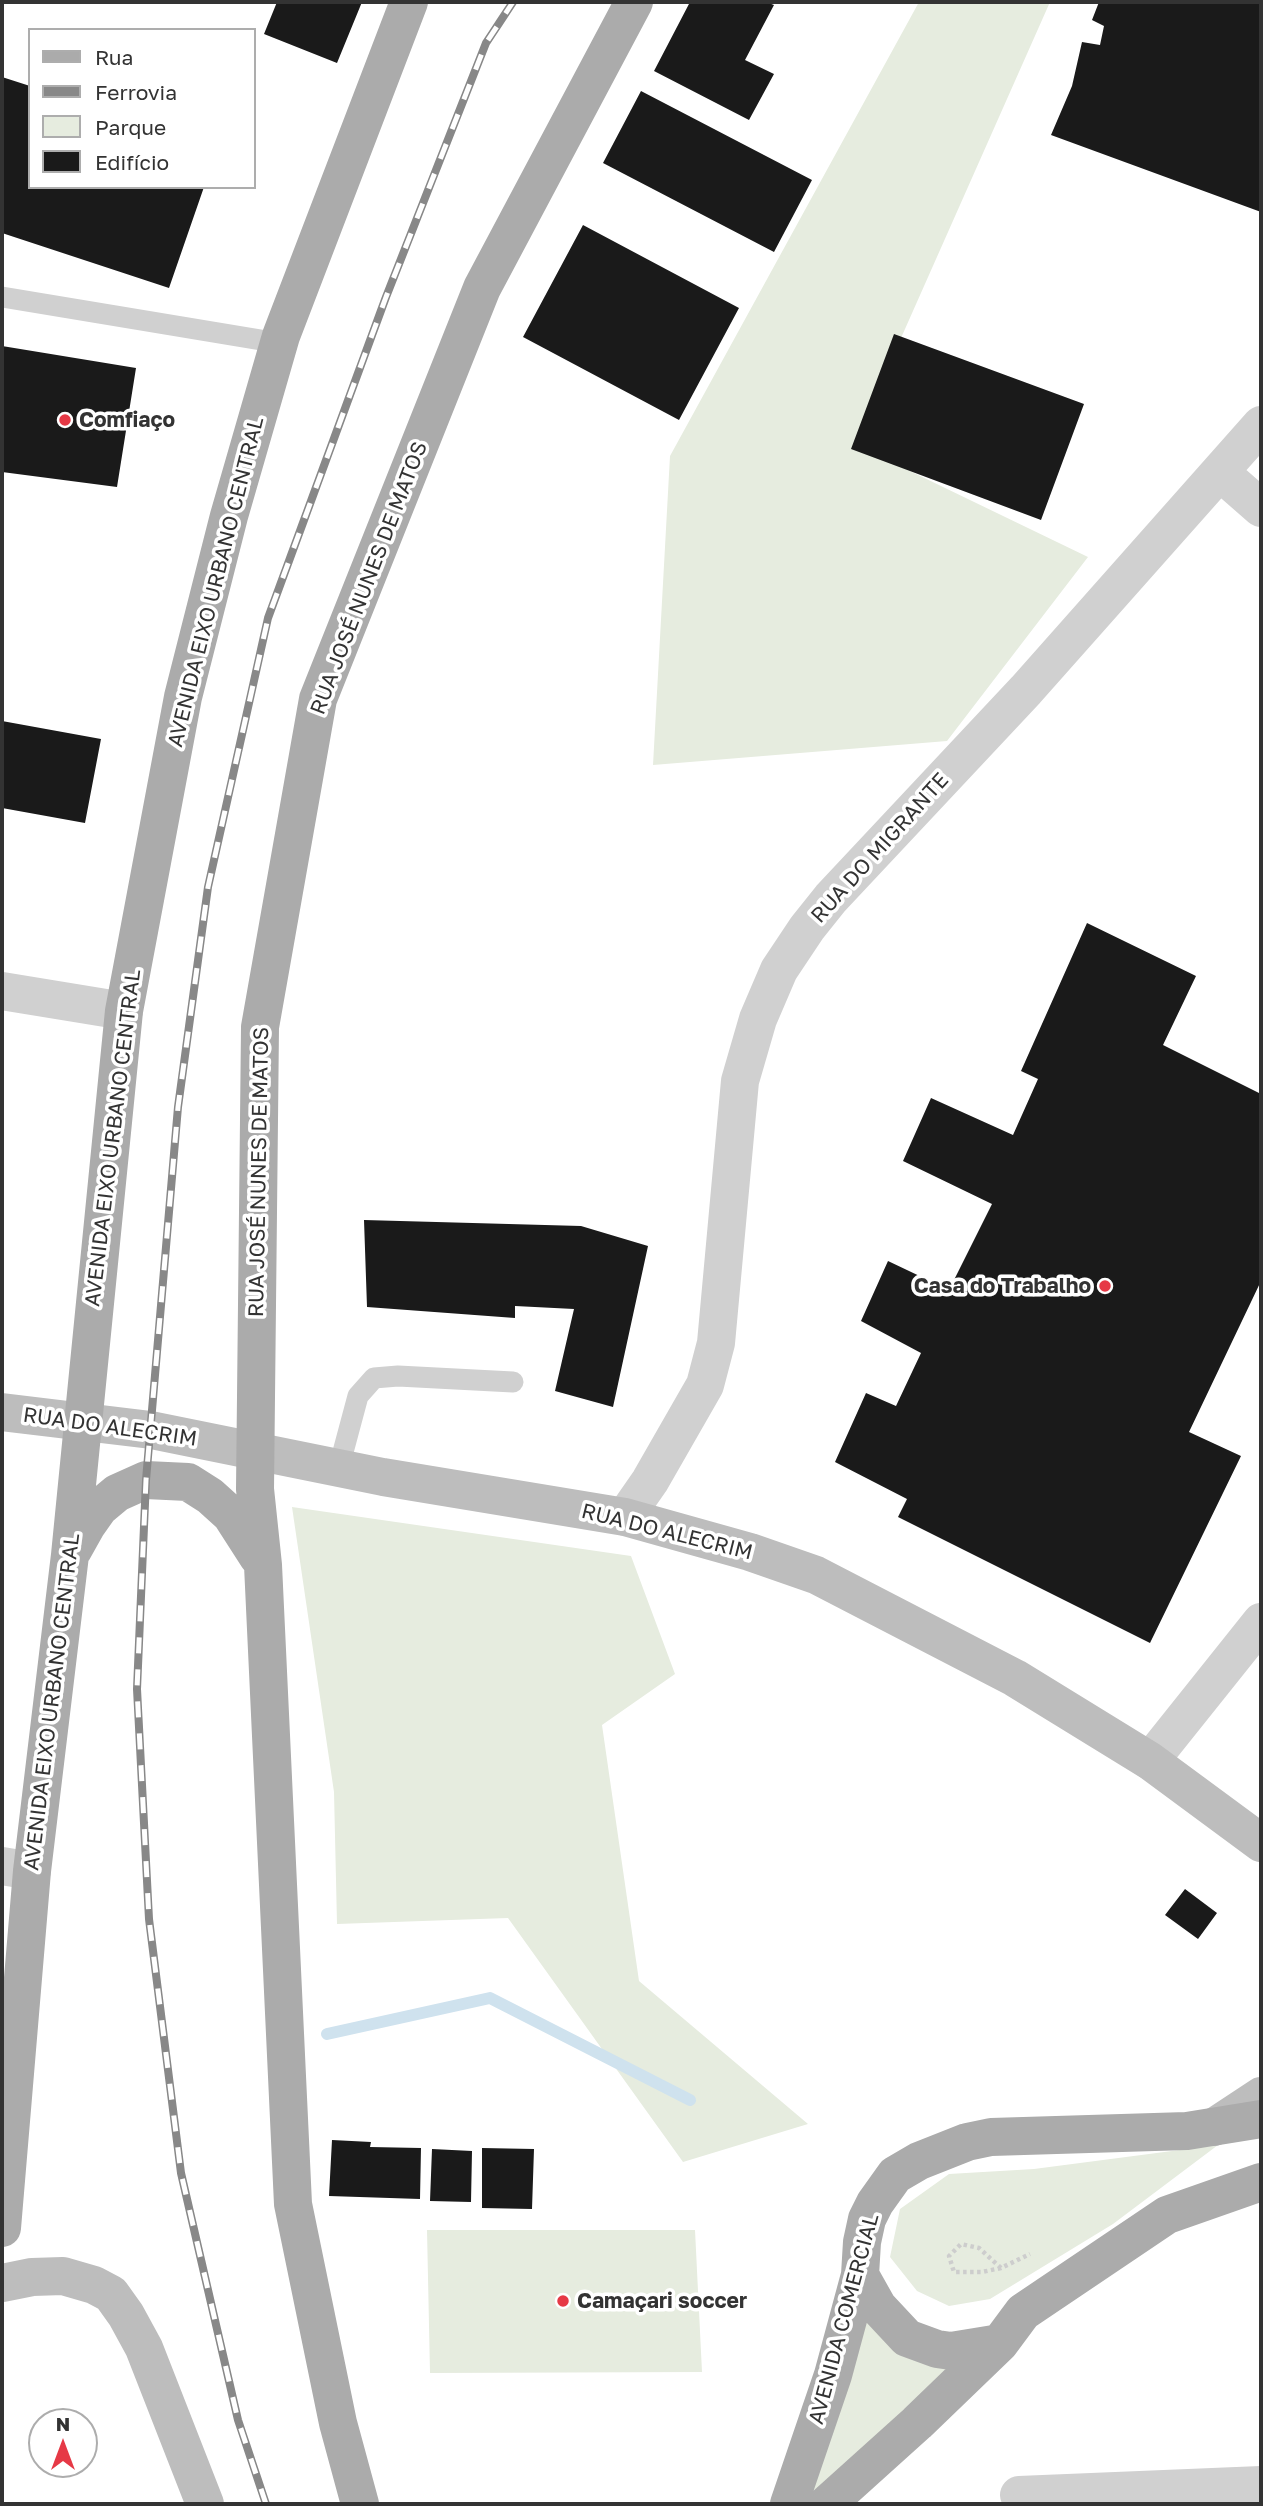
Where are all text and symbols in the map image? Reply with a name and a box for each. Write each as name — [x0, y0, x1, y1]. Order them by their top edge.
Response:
legend — [28, 28, 256, 189]
text: Rua — [95, 44, 133, 70]
text: Ferrovia — [95, 79, 177, 105]
text: Parque — [95, 114, 166, 140]
text: Edifício — [95, 149, 169, 175]
place label: Comfiaço — [79, 407, 175, 433]
marker: Comfiaço — [57, 412, 73, 428]
street label: AVENIDA EIXO URBANO CENTRAL — [163, 414, 269, 750]
street label: RUA JOSÉ NUNES DE MATOS — [305, 438, 433, 718]
street label: RUA DO MIGRANTE — [806, 768, 954, 928]
street label: AVENIDA EIXO URBANO CENTRAL — [80, 968, 146, 1308]
street label: RUA JOSÉ NUNES DE MATOS — [244, 1027, 274, 1317]
place label: Casa do Trabalho — [914, 1273, 1091, 1299]
marker: Casa do Trabalho — [1097, 1278, 1113, 1294]
street label: RUA DO ALECRIM — [21, 1402, 199, 1452]
street label: RUA DO ALECRIM — [579, 1499, 755, 1565]
street label: AVENIDA EIXO URBANO CENTRAL — [19, 1532, 85, 1872]
street label: AVENIDA COMERCIAL — [804, 2211, 884, 2427]
place label: Camaçari soccer — [577, 2288, 747, 2314]
marker: Camaçari soccer — [555, 2293, 571, 2309]
north arrow — [28, 2408, 98, 2478]
text: N — [56, 2412, 70, 2435]

